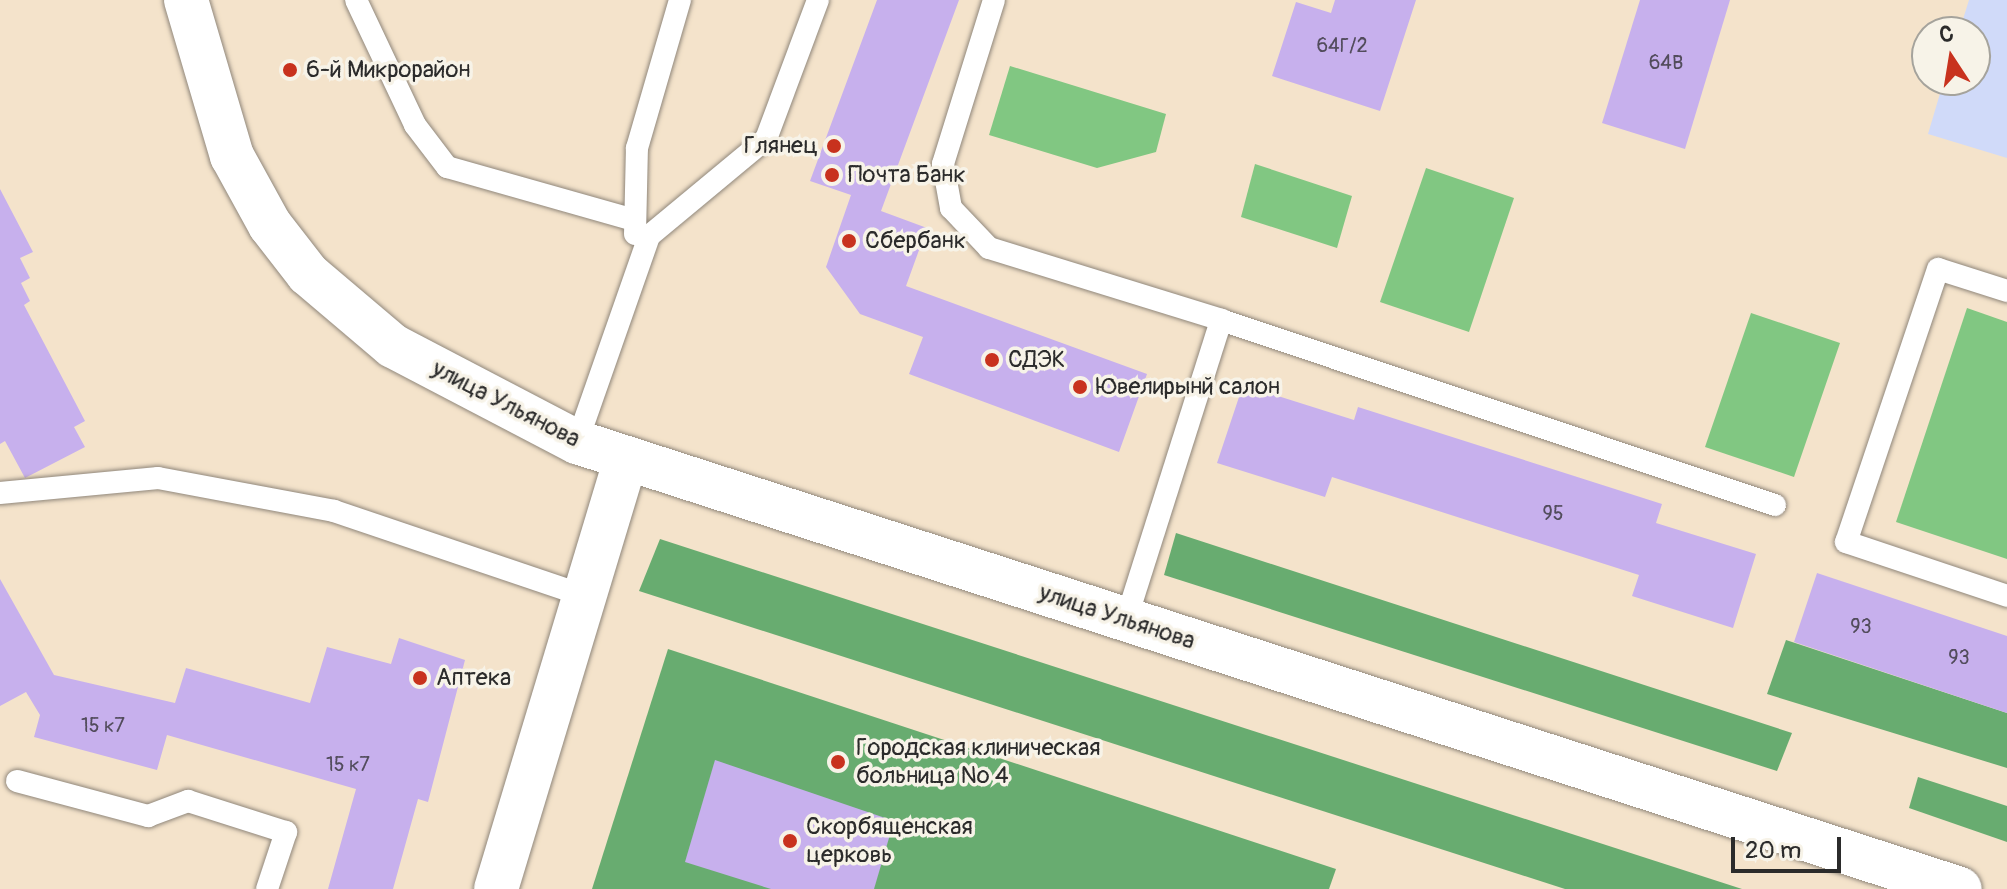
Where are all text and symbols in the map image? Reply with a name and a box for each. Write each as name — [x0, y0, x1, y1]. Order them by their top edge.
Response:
north arrow — [1911, 16, 1991, 96]
text: С — [1937, 19, 1956, 50]
house number: 64Г/2 — [1316, 33, 1368, 57]
house number: 64В — [1649, 50, 1683, 74]
place label: 6-й Микрорайон — [306, 56, 470, 84]
marker: 6-й Микрорайон — [281, 61, 299, 79]
place label: Глянец — [744, 132, 818, 160]
marker: Глянец — [825, 137, 843, 155]
place label: Почта Банк — [848, 161, 966, 189]
marker: Почта Банк — [823, 166, 841, 184]
place label: Сбербанк — [865, 227, 966, 255]
marker: Сбербанк — [840, 232, 858, 250]
place label: СДЭК — [1008, 346, 1065, 374]
marker: СДЭК — [983, 351, 1001, 369]
street label: улица Ульянова — [427, 354, 585, 454]
place label: Ювелирынй салон — [1096, 373, 1280, 401]
marker: Ювелирынй салон — [1071, 378, 1089, 396]
house number: 95 — [1542, 501, 1564, 525]
street label: улица Ульянова — [1035, 578, 1199, 656]
house number: 93 — [1850, 614, 1872, 638]
house number: 93 — [1948, 645, 1970, 669]
place label: Аптека — [436, 664, 511, 692]
marker: Аптека — [411, 669, 429, 687]
house number: 15 к7 — [81, 713, 125, 737]
place label: Городская клиническая больница № 4 — [856, 734, 1101, 790]
marker: Городская клиническая больница № 4 — [827, 751, 849, 773]
house number: 15 к7 — [326, 752, 370, 776]
place label: Скорбященская церковь — [806, 813, 973, 869]
scale bar — [1735, 821, 1845, 871]
marker: Скорбященская церковь — [781, 832, 799, 850]
text: 20 m — [1745, 836, 1801, 865]

